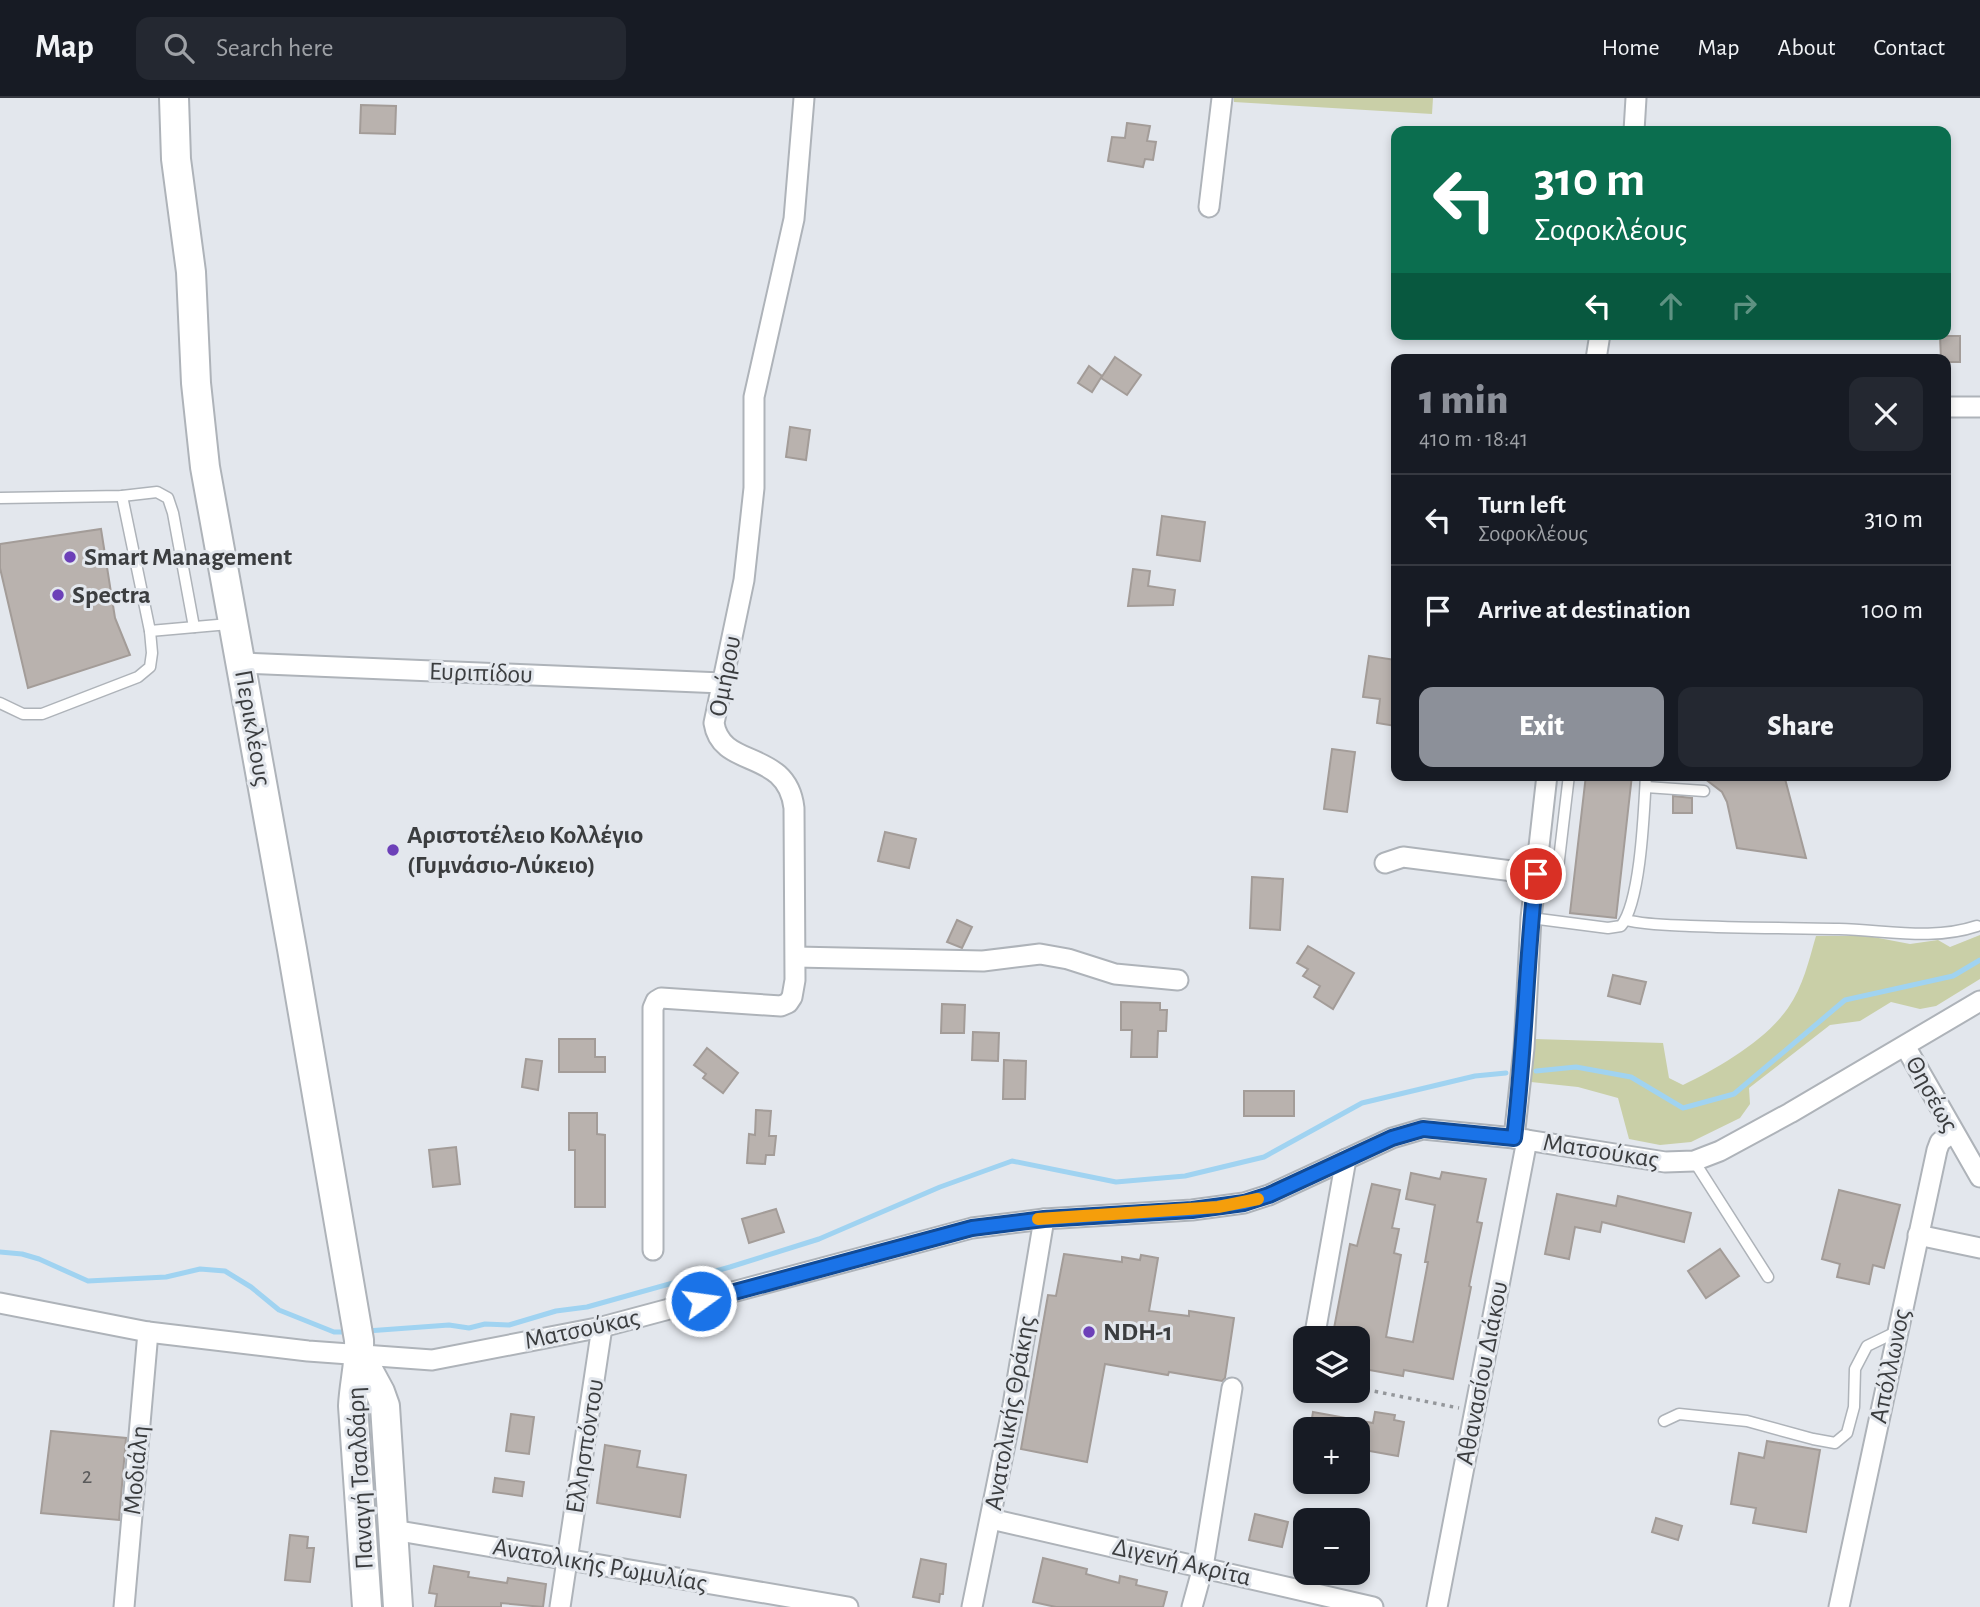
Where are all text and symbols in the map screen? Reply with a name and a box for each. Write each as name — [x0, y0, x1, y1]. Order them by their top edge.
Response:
search box — [136, 17, 626, 80]
icon: search — [160, 29, 198, 67]
text: Map — [35, 31, 94, 64]
text: Search here — [216, 35, 334, 61]
text: Home — [1602, 36, 1660, 60]
text: Map — [1698, 36, 1740, 60]
text: About — [1778, 36, 1835, 60]
text: Contact — [1873, 36, 1945, 60]
icon: left — [1419, 154, 1510, 245]
text: 310 m — [1534, 156, 1645, 205]
text: Σοφοκλέους — [1534, 214, 1687, 246]
icon: left — [1579, 287, 1617, 325]
icon: ahead — [1652, 287, 1690, 325]
icon: right — [1725, 287, 1763, 325]
button: close — [1849, 377, 1923, 451]
text: 1 min — [1419, 379, 1508, 421]
text: 410 m · 18:41 — [1419, 428, 1528, 451]
text: Turn left — [1478, 492, 1566, 518]
icon: left — [1419, 501, 1457, 539]
text: 310 m — [1865, 506, 1923, 532]
text: Σοφοκλέους — [1478, 523, 1588, 546]
place label: Smart Management — [84, 544, 292, 570]
marker: Smart Management — [62, 549, 78, 565]
place label: Spectra — [72, 582, 151, 608]
marker: Spectra — [50, 587, 66, 603]
icon: arrive — [1419, 592, 1457, 630]
text: Arrive at destination — [1478, 597, 1691, 623]
text: 100 m — [1862, 597, 1923, 623]
street label: Ομήρου — [704, 633, 746, 719]
street label: Ευριπίδου — [429, 658, 533, 688]
street label: Περικλέους — [230, 668, 276, 788]
button: Exit — [1419, 687, 1664, 767]
button: Share — [1678, 687, 1923, 767]
place label: Αριστοτέλειο Κολλέγιο (Γυμνάσιο-Λύκειο) — [407, 822, 643, 878]
marker: Αριστοτέλειο Κολλέγιο (Γυμνάσιο-Λύκειο) — [385, 842, 401, 858]
pin — [1506, 844, 1566, 904]
icon: arrive — [1517, 855, 1555, 893]
street label: Θησέως — [1901, 1052, 1963, 1136]
street label: Ματσούκας — [1541, 1129, 1661, 1173]
position arrow — [664, 1264, 738, 1338]
street label: Αθανασίου Διάκου — [1451, 1279, 1513, 1467]
street label: Ματσούκας — [522, 1304, 642, 1354]
street label: Απόλλωνος — [1865, 1306, 1915, 1426]
street label: Ανατολικής Θράκης — [980, 1314, 1040, 1512]
place label: NDH-1 — [1103, 1319, 1173, 1345]
marker: NDH-1 — [1081, 1324, 1097, 1340]
map controls — [1293, 1326, 1370, 1585]
button: layers — [1293, 1326, 1370, 1403]
street label: Ελλησπόντου — [562, 1377, 608, 1515]
street label: Παναγή Τσαλδάρη — [342, 1386, 378, 1570]
button: + — [1293, 1417, 1370, 1494]
street label: Μοδιάλη — [119, 1424, 153, 1516]
house number: 2 — [82, 1465, 92, 1488]
button: − — [1293, 1508, 1370, 1585]
street label: Ανατολικής Ρωμυλίας — [491, 1533, 709, 1597]
street label: Διγενή Ακρίτα — [1110, 1533, 1254, 1591]

